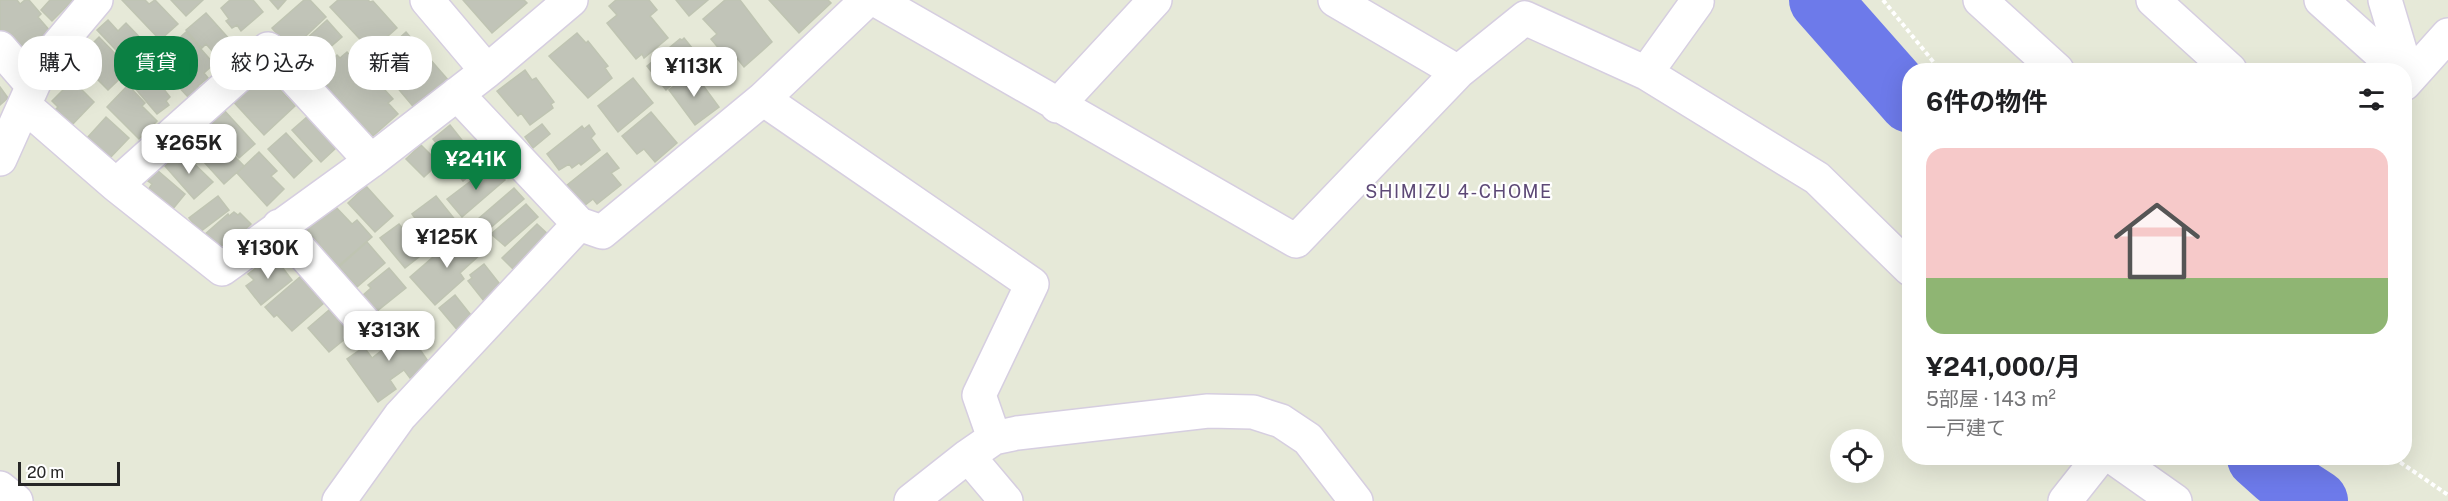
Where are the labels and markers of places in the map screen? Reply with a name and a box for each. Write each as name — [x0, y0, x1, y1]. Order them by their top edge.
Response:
pin: ¥113K — [652, 47, 736, 98]
pin: ¥265K — [147, 124, 231, 175]
pin: ¥241K — [434, 140, 518, 191]
pin: ¥125K — [405, 218, 489, 269]
pin: ¥130K — [226, 229, 310, 280]
pin: ¥313K — [347, 311, 431, 362]

